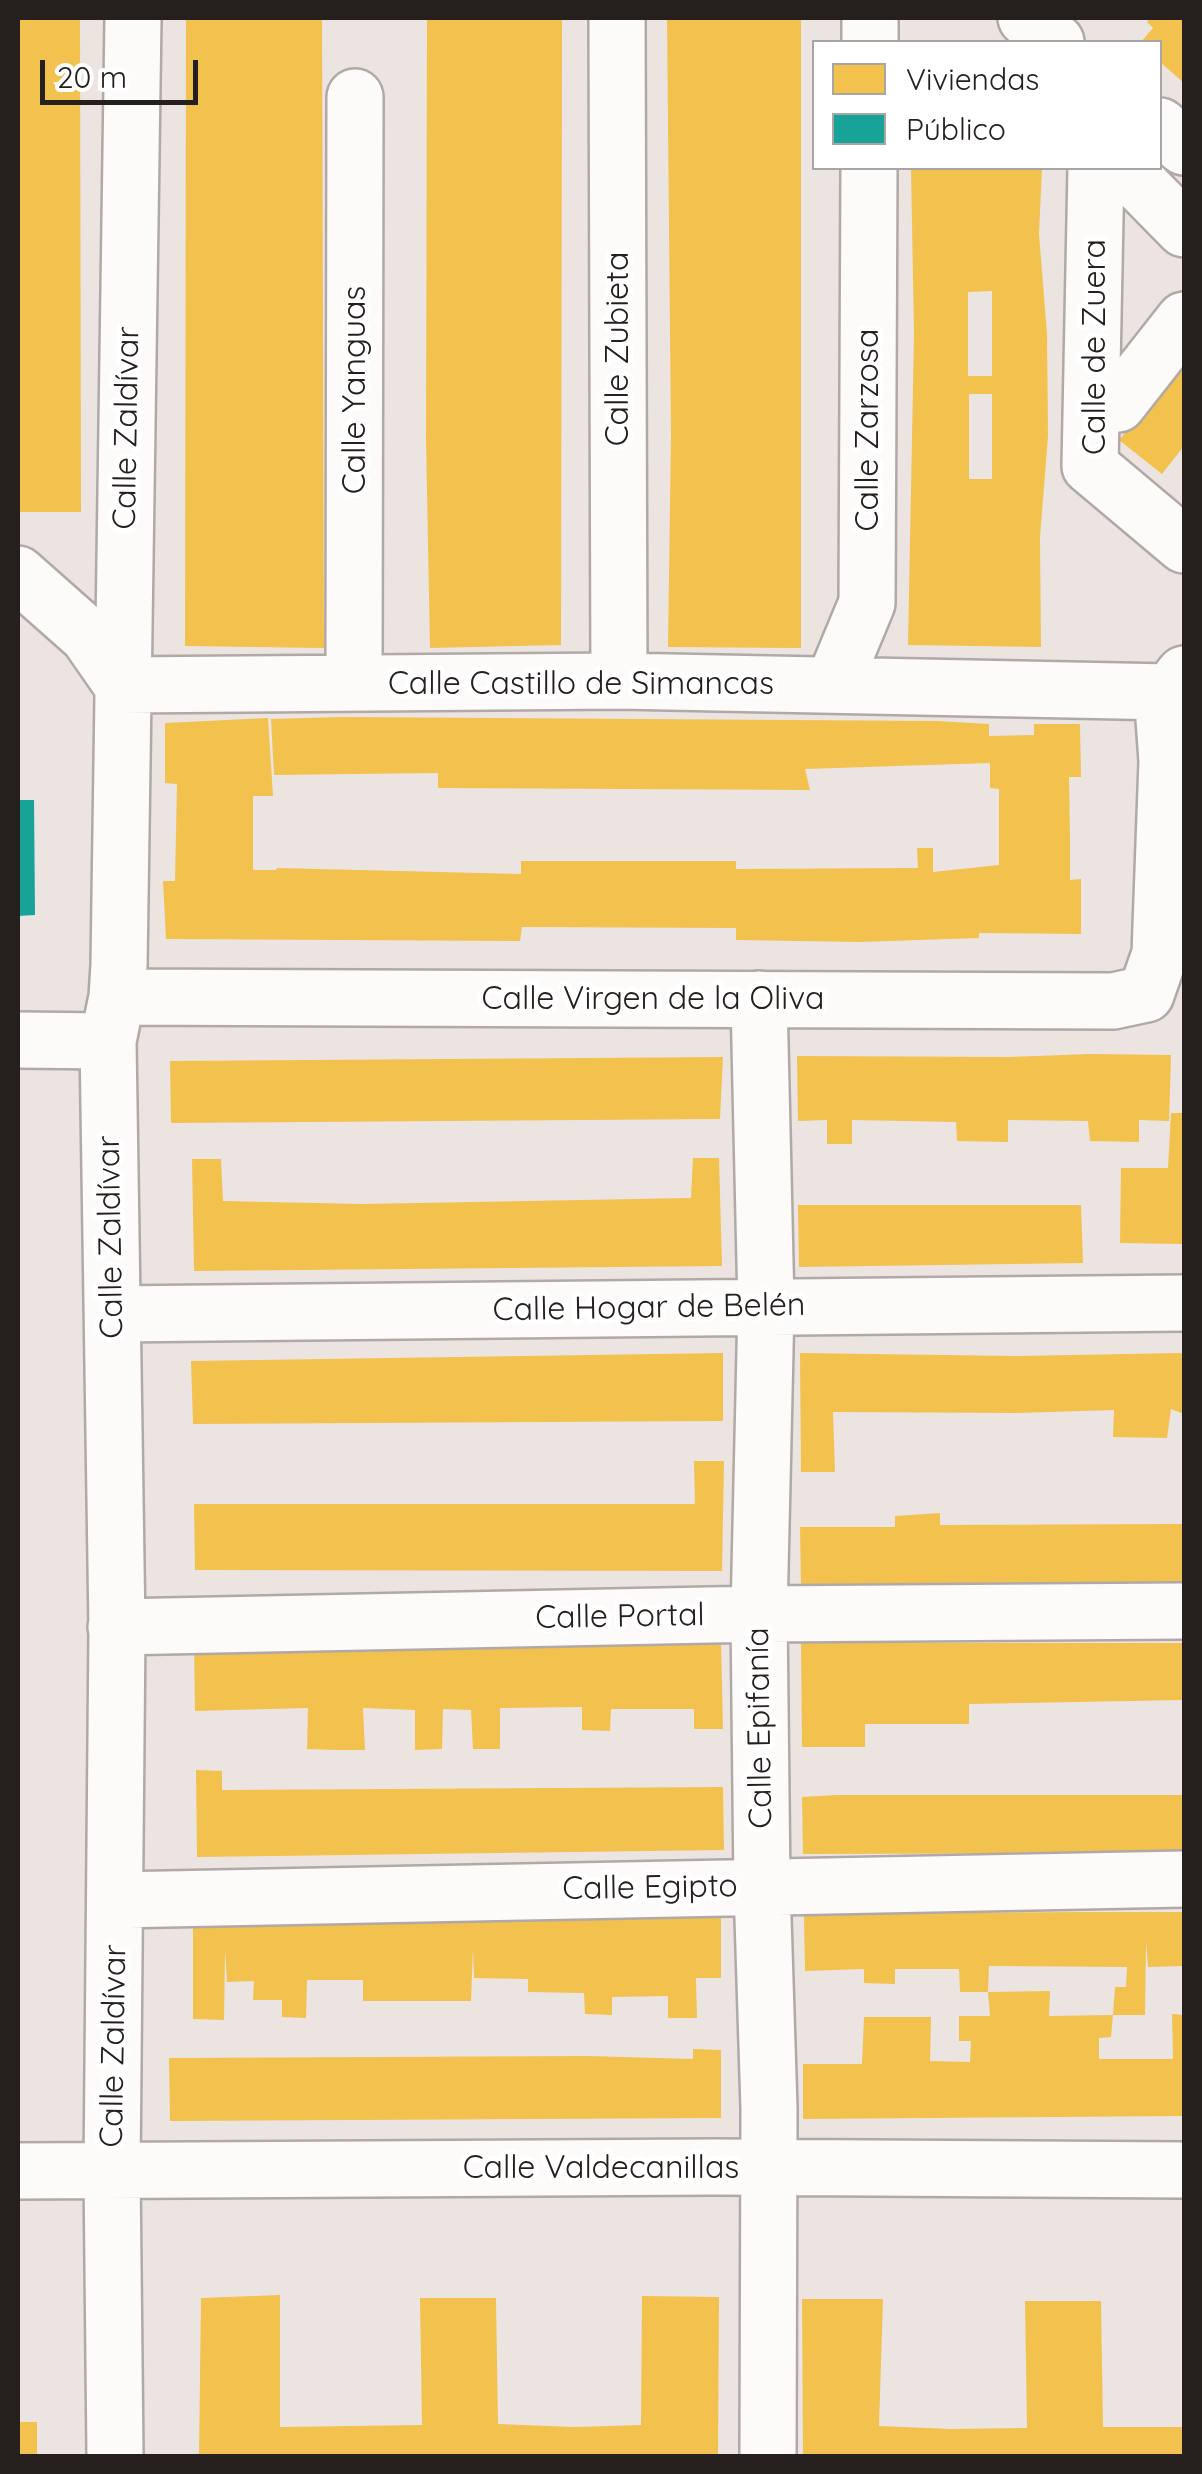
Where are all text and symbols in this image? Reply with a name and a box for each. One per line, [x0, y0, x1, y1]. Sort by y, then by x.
scale bar [45, 40, 202, 102]
legend [812, 40, 1162, 170]
text: 20 m [57, 58, 127, 96]
text: Viviendas [906, 60, 1039, 98]
text: Público [906, 110, 1006, 148]
street label: Calle de Zuera [1076, 239, 1114, 455]
street label: Calle Zubieta [599, 252, 637, 446]
street label: Calle Yanguas [336, 286, 374, 494]
street label: Calle Zaldívar [106, 326, 148, 530]
street label: Calle Zarzosa [849, 329, 887, 531]
street label: Calle Castillo de Simancas [388, 665, 774, 703]
street label: Calle Virgen de la Oliva [482, 980, 824, 1018]
street label: Calle Zaldívar [90, 1135, 132, 1339]
street label: Calle Hogar de Belén [492, 1286, 806, 1330]
street label: Calle Portal [535, 1596, 705, 1638]
street label: Calle Epifanía [739, 1627, 781, 1829]
street label: Calle Egipto [562, 1867, 738, 1909]
street label: Calle Zaldívar [93, 1944, 135, 2148]
street label: Calle Valdecanillas [463, 2149, 739, 2187]

